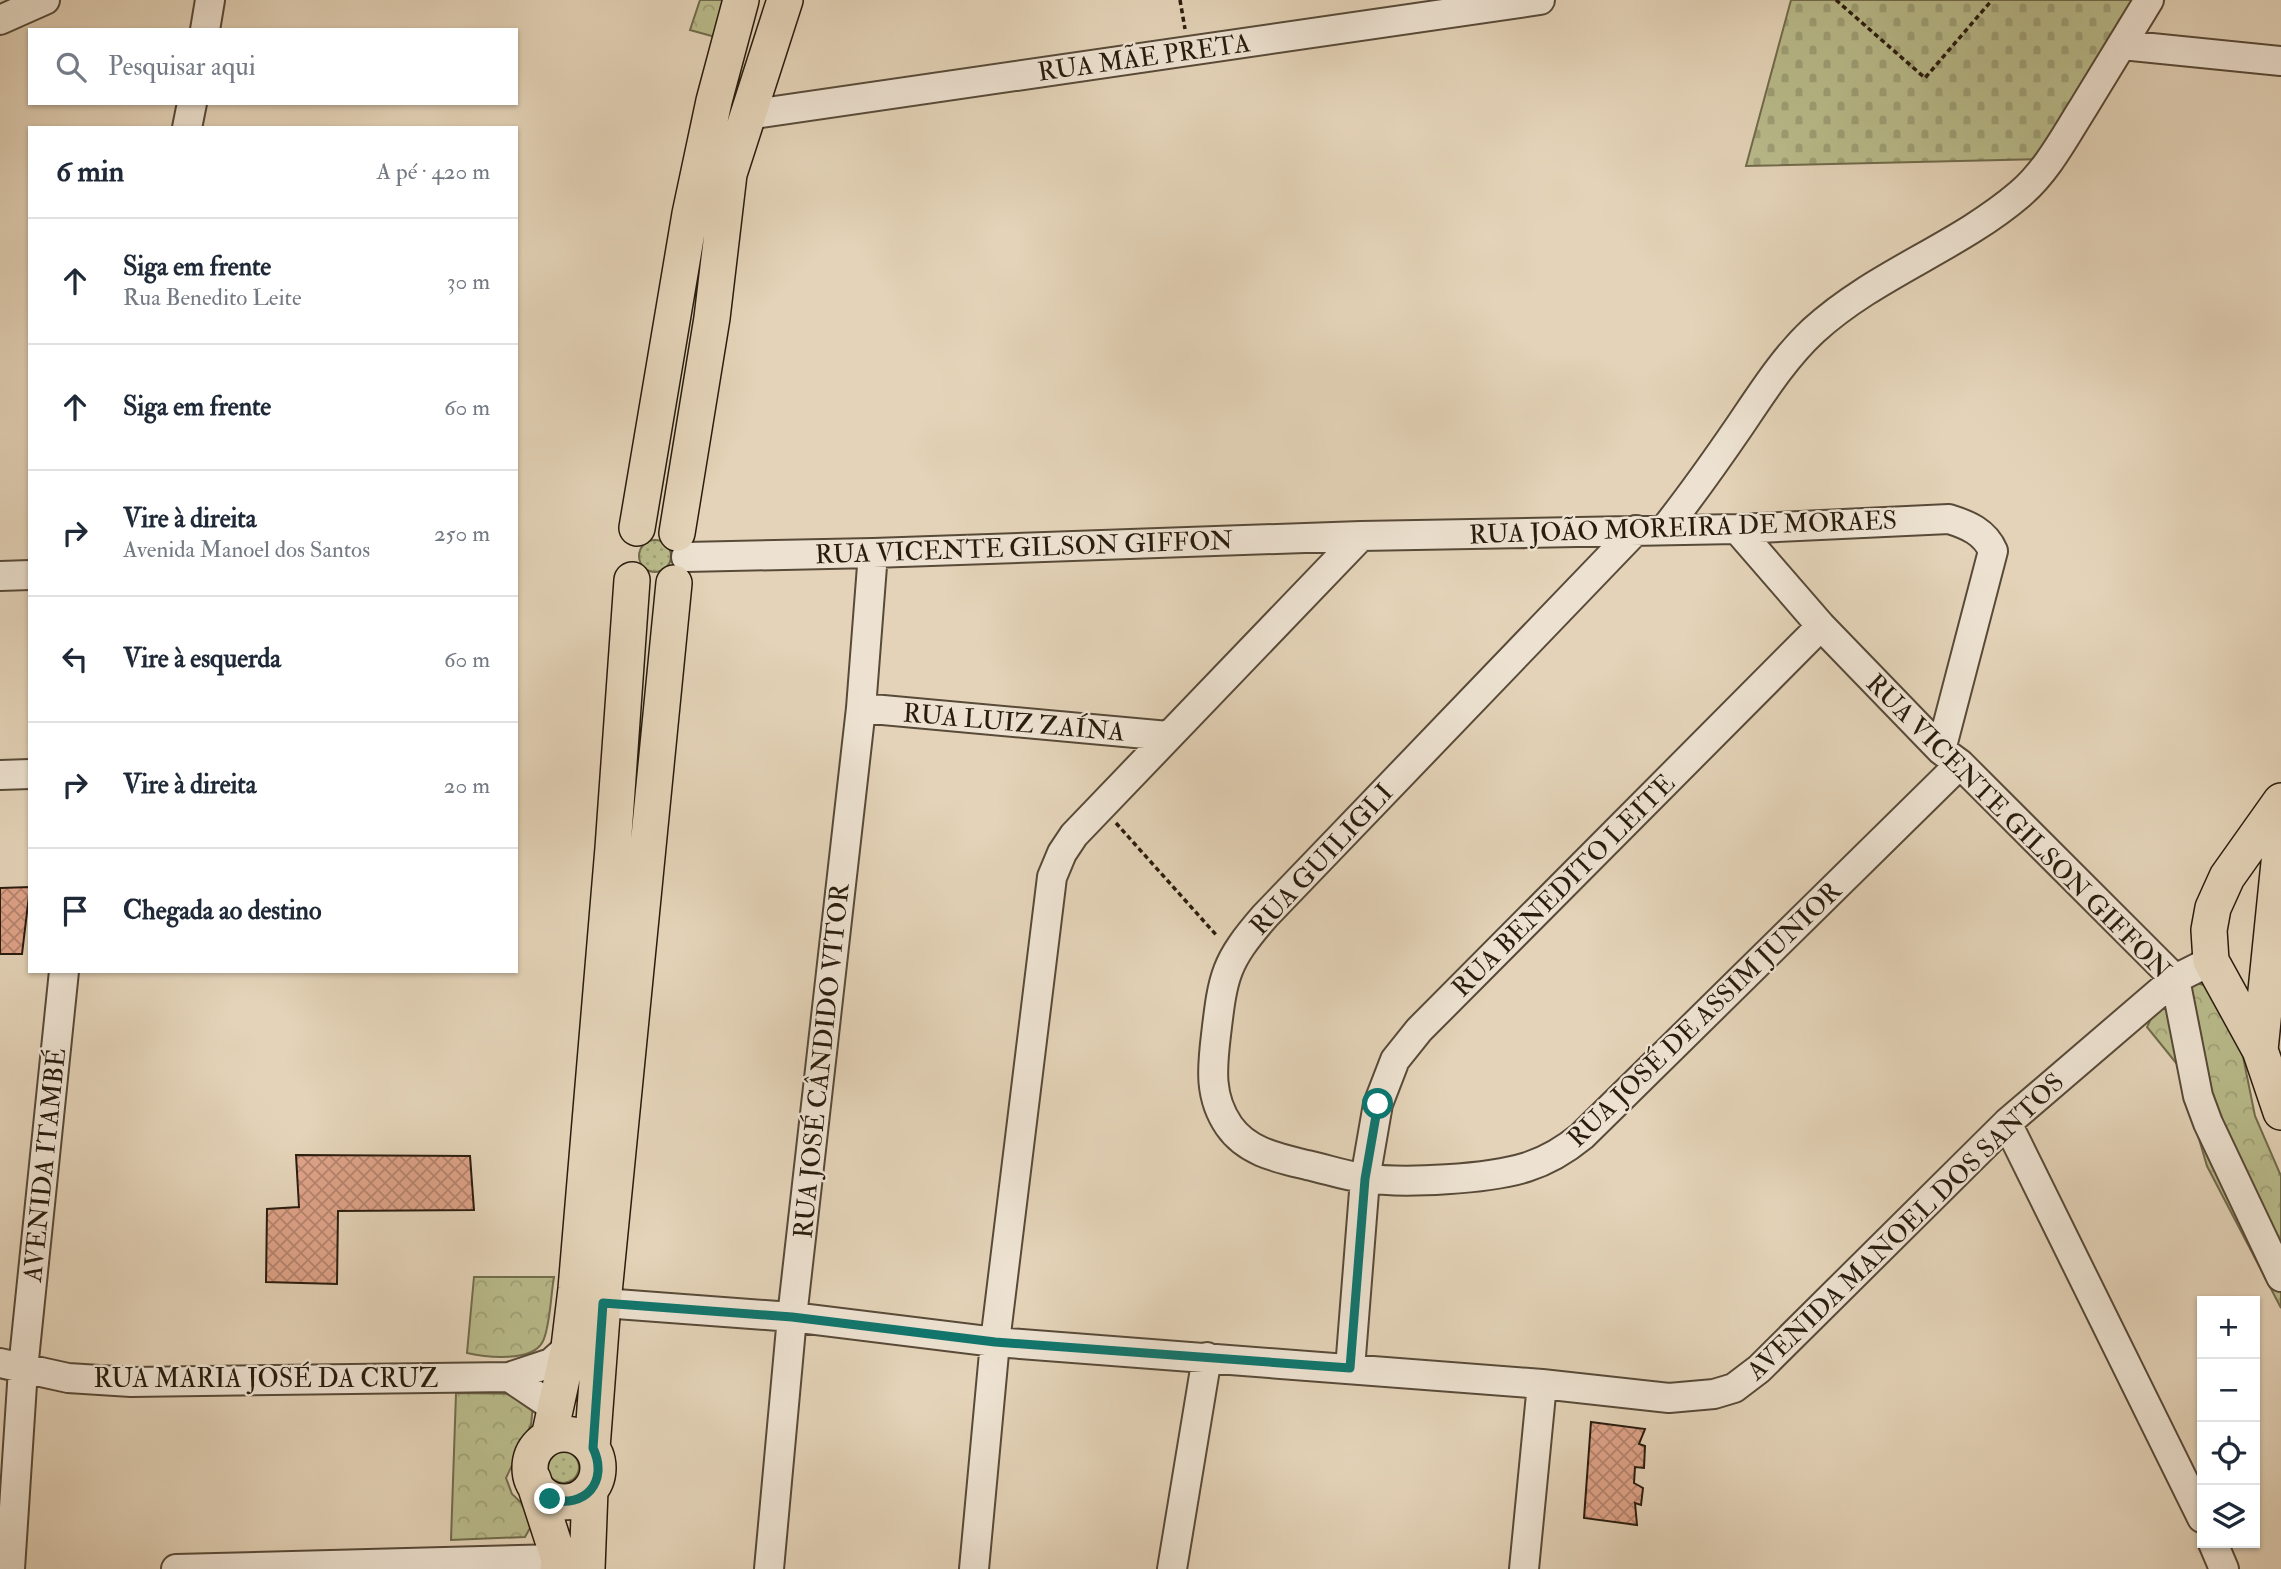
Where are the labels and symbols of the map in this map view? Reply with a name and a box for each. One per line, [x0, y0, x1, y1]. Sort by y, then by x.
street label: RUA MÃE PRETA [1036, 26, 1253, 89]
street label: RUA JOÃO MOREIRA DE MORAES [1468, 504, 1898, 551]
street label: RUA VICENTE GILSON GIFFON [814, 525, 1234, 571]
street label: RUA VICENTE GILSON GIFFON [1859, 667, 2178, 986]
street label: RUA LUIZ ZAÍNA [902, 695, 1127, 749]
street label: RUA BENEDITO LEITE [1446, 768, 1682, 1004]
street label: RUA GUILIGLI [1243, 777, 1400, 942]
street label: RUA JOSÉ DE ASSIM JUNIOR [1560, 873, 1849, 1154]
street label: RUA JOSÉ CÂNDIDO VITOR [785, 880, 857, 1240]
street label: AVENIDA ITAMBÉ [15, 1046, 73, 1285]
street label: AVENIDA MANOEL DOS SANTOS [1740, 1066, 2071, 1388]
route start [1362, 1088, 1393, 1119]
street label: RUA MARIA JOSÉ DA CRUZ [94, 1361, 438, 1395]
route end [534, 1483, 565, 1514]

